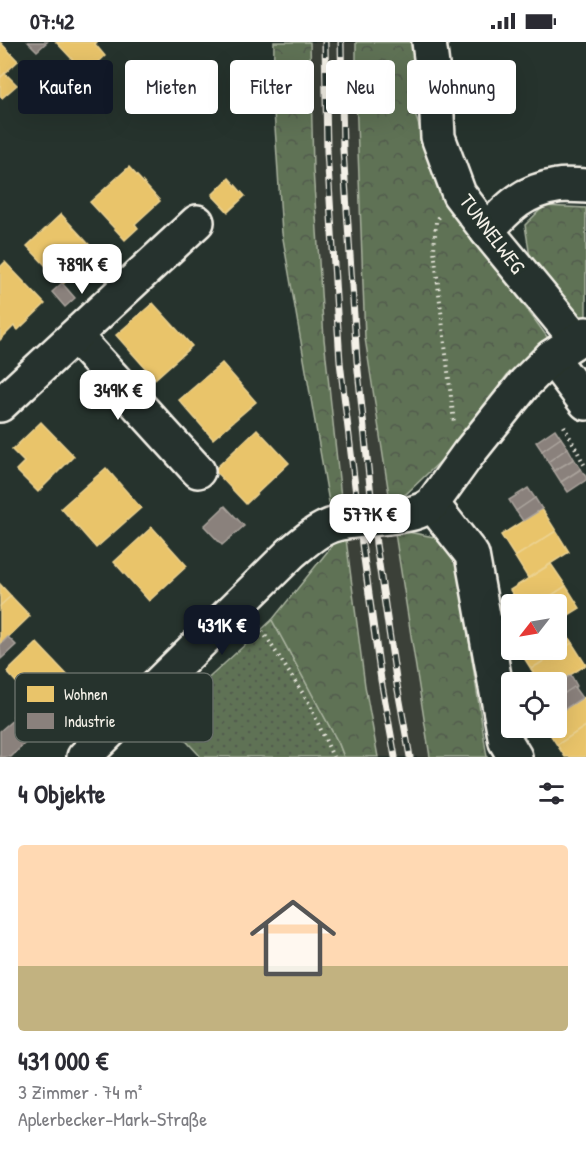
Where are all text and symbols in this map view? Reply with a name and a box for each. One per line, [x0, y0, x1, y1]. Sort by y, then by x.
text: 07:42 [30, 6, 74, 36]
chip: Kaufen [18, 60, 113, 114]
chip: Mieten [125, 60, 218, 114]
chip: Filter [230, 60, 314, 114]
chip: Neu [326, 60, 395, 114]
chip: Wohnung [407, 60, 516, 114]
street label: TUNNELWEG [453, 188, 532, 280]
pin: 789K € [33, 244, 131, 295]
text: 789K € [57, 250, 107, 277]
pin: 349K € [69, 370, 167, 421]
text: 349K € [94, 376, 142, 403]
pin: 577K € [321, 494, 419, 545]
text: 577K € [344, 500, 396, 527]
north arrow [501, 594, 567, 660]
map controls [501, 594, 567, 738]
pin: 431K € [173, 605, 271, 656]
text: 431K € [198, 611, 246, 638]
button: locate [501, 672, 567, 738]
legend [15, 673, 213, 742]
text: Wohnen [64, 683, 108, 705]
text: Industrie [64, 710, 116, 732]
text: 4 Objekte [18, 776, 105, 811]
icon: filters [535, 777, 568, 810]
icon: home [239, 884, 347, 992]
text: 431 000 € [18, 1043, 108, 1078]
text: 3 Zimmer · 74 m² [18, 1078, 142, 1105]
text: Aplerbecker-Mark-Straße [18, 1105, 207, 1132]

